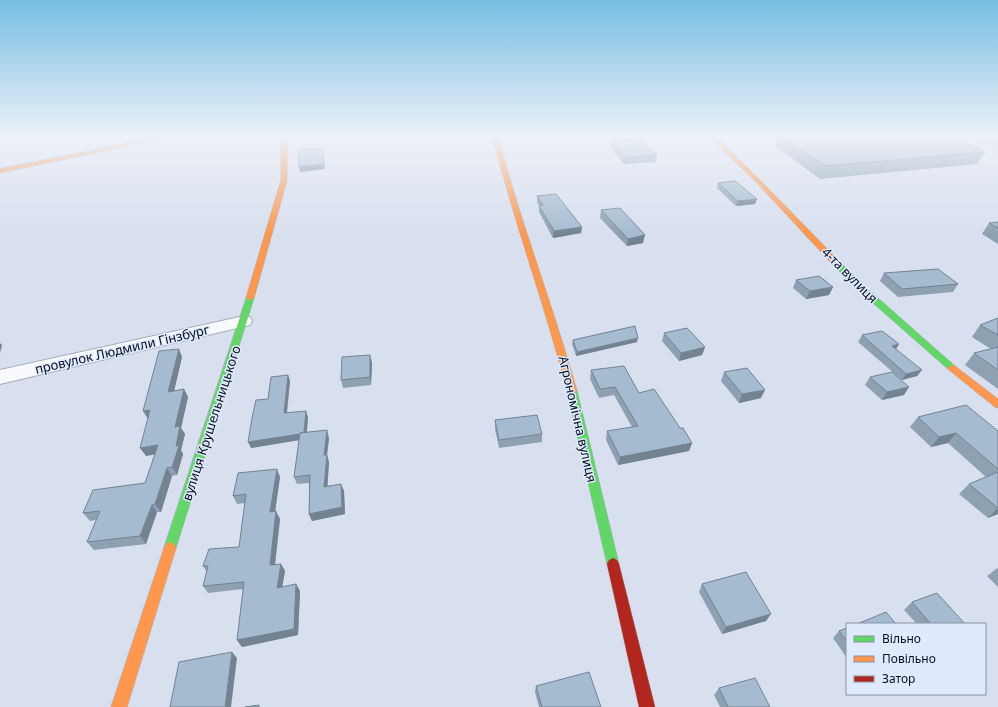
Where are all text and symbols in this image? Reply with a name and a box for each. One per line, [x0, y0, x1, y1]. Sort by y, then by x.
street label: 4-та вулиця [818, 243, 882, 307]
street label: провулок Людмили Гінзбург [33, 320, 211, 378]
street label: вулиця Крушельницького [177, 343, 245, 503]
street label: Агрономічна вулиця [555, 354, 601, 484]
legend [846, 623, 986, 695]
text: Вільно [882, 630, 921, 647]
text: Повільно [882, 650, 936, 667]
text: Затор [882, 670, 915, 687]

